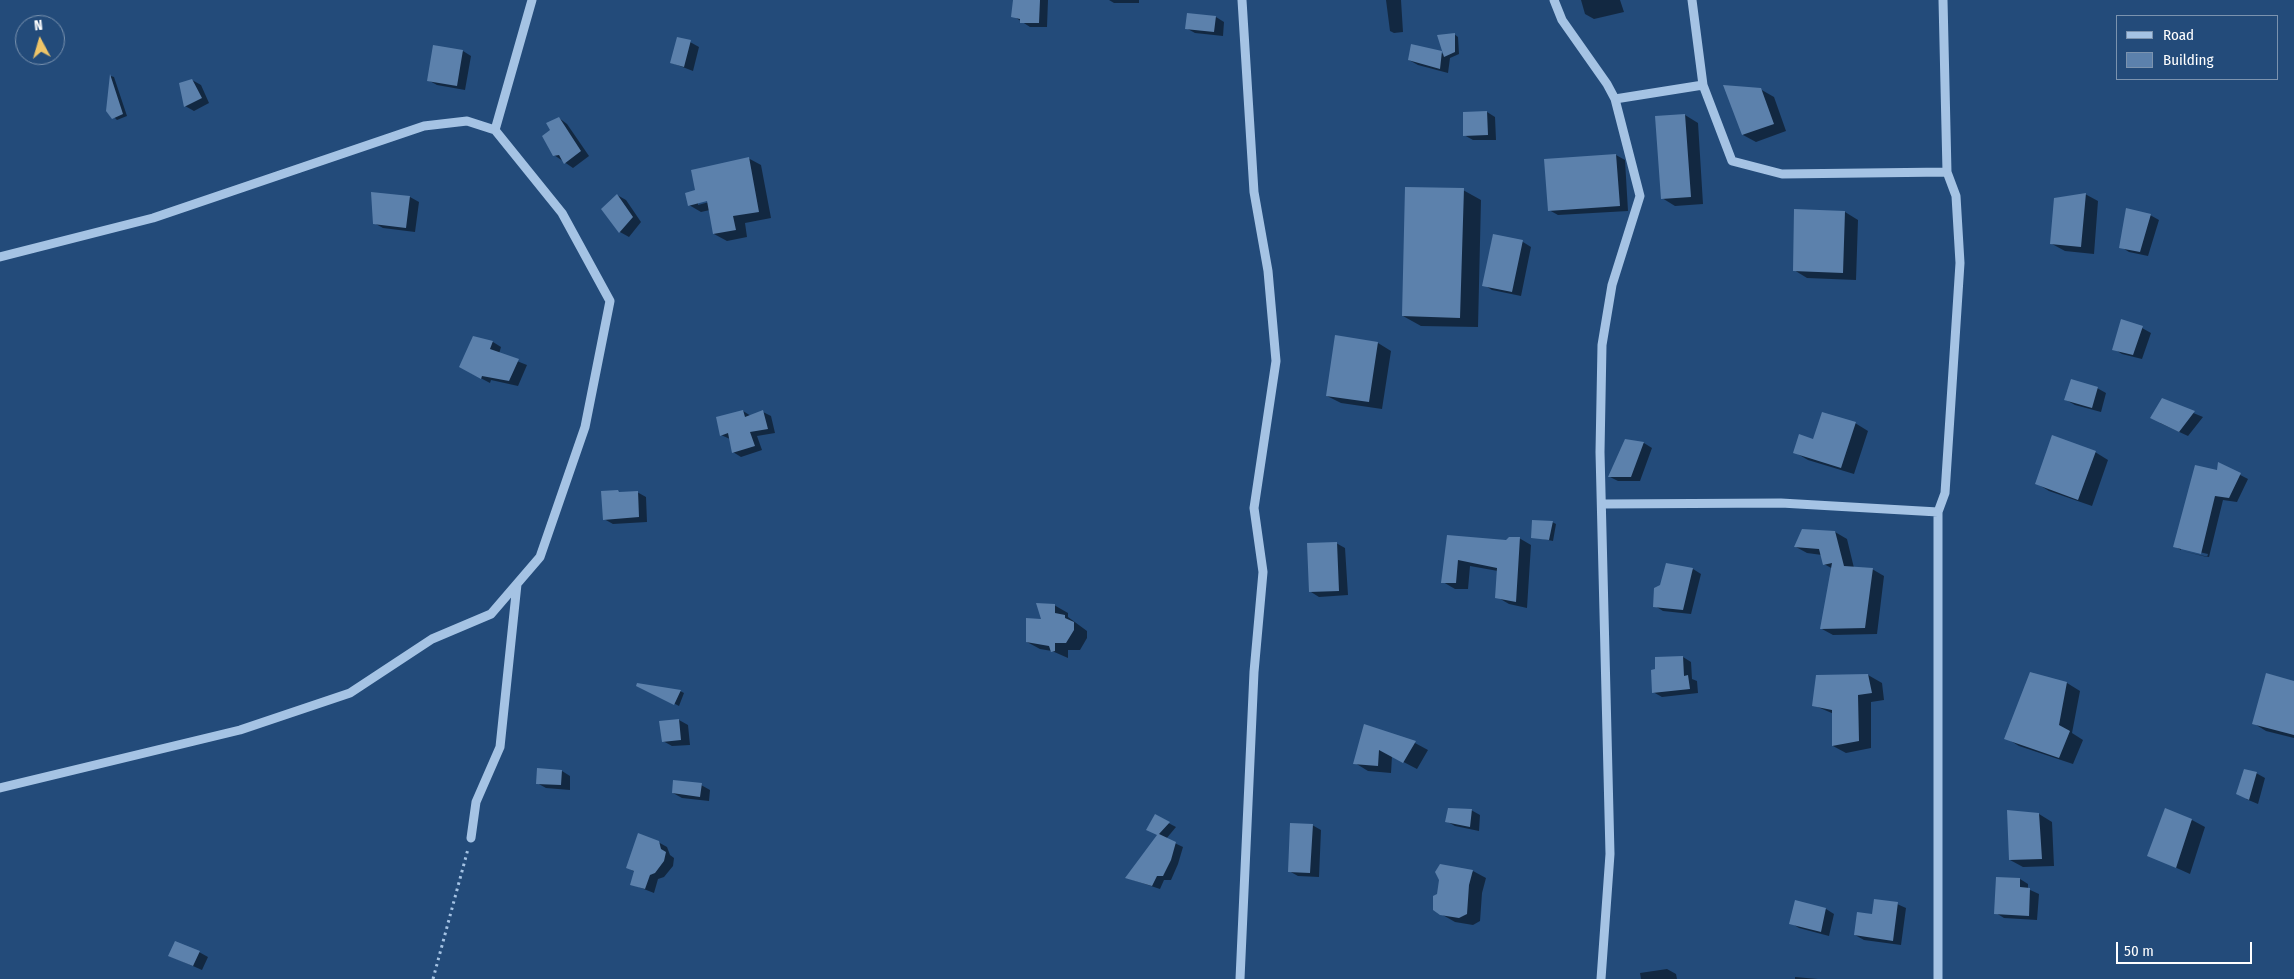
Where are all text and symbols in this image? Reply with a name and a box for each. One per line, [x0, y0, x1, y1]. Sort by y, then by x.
north arrow [15, 15, 65, 65]
legend [2116, 15, 2279, 80]
text: N [33, 17, 44, 34]
text: Road [2163, 26, 2194, 44]
text: Building [2163, 51, 2214, 69]
scale bar [2119, 932, 2255, 964]
text: 50 m [2124, 942, 2154, 960]

